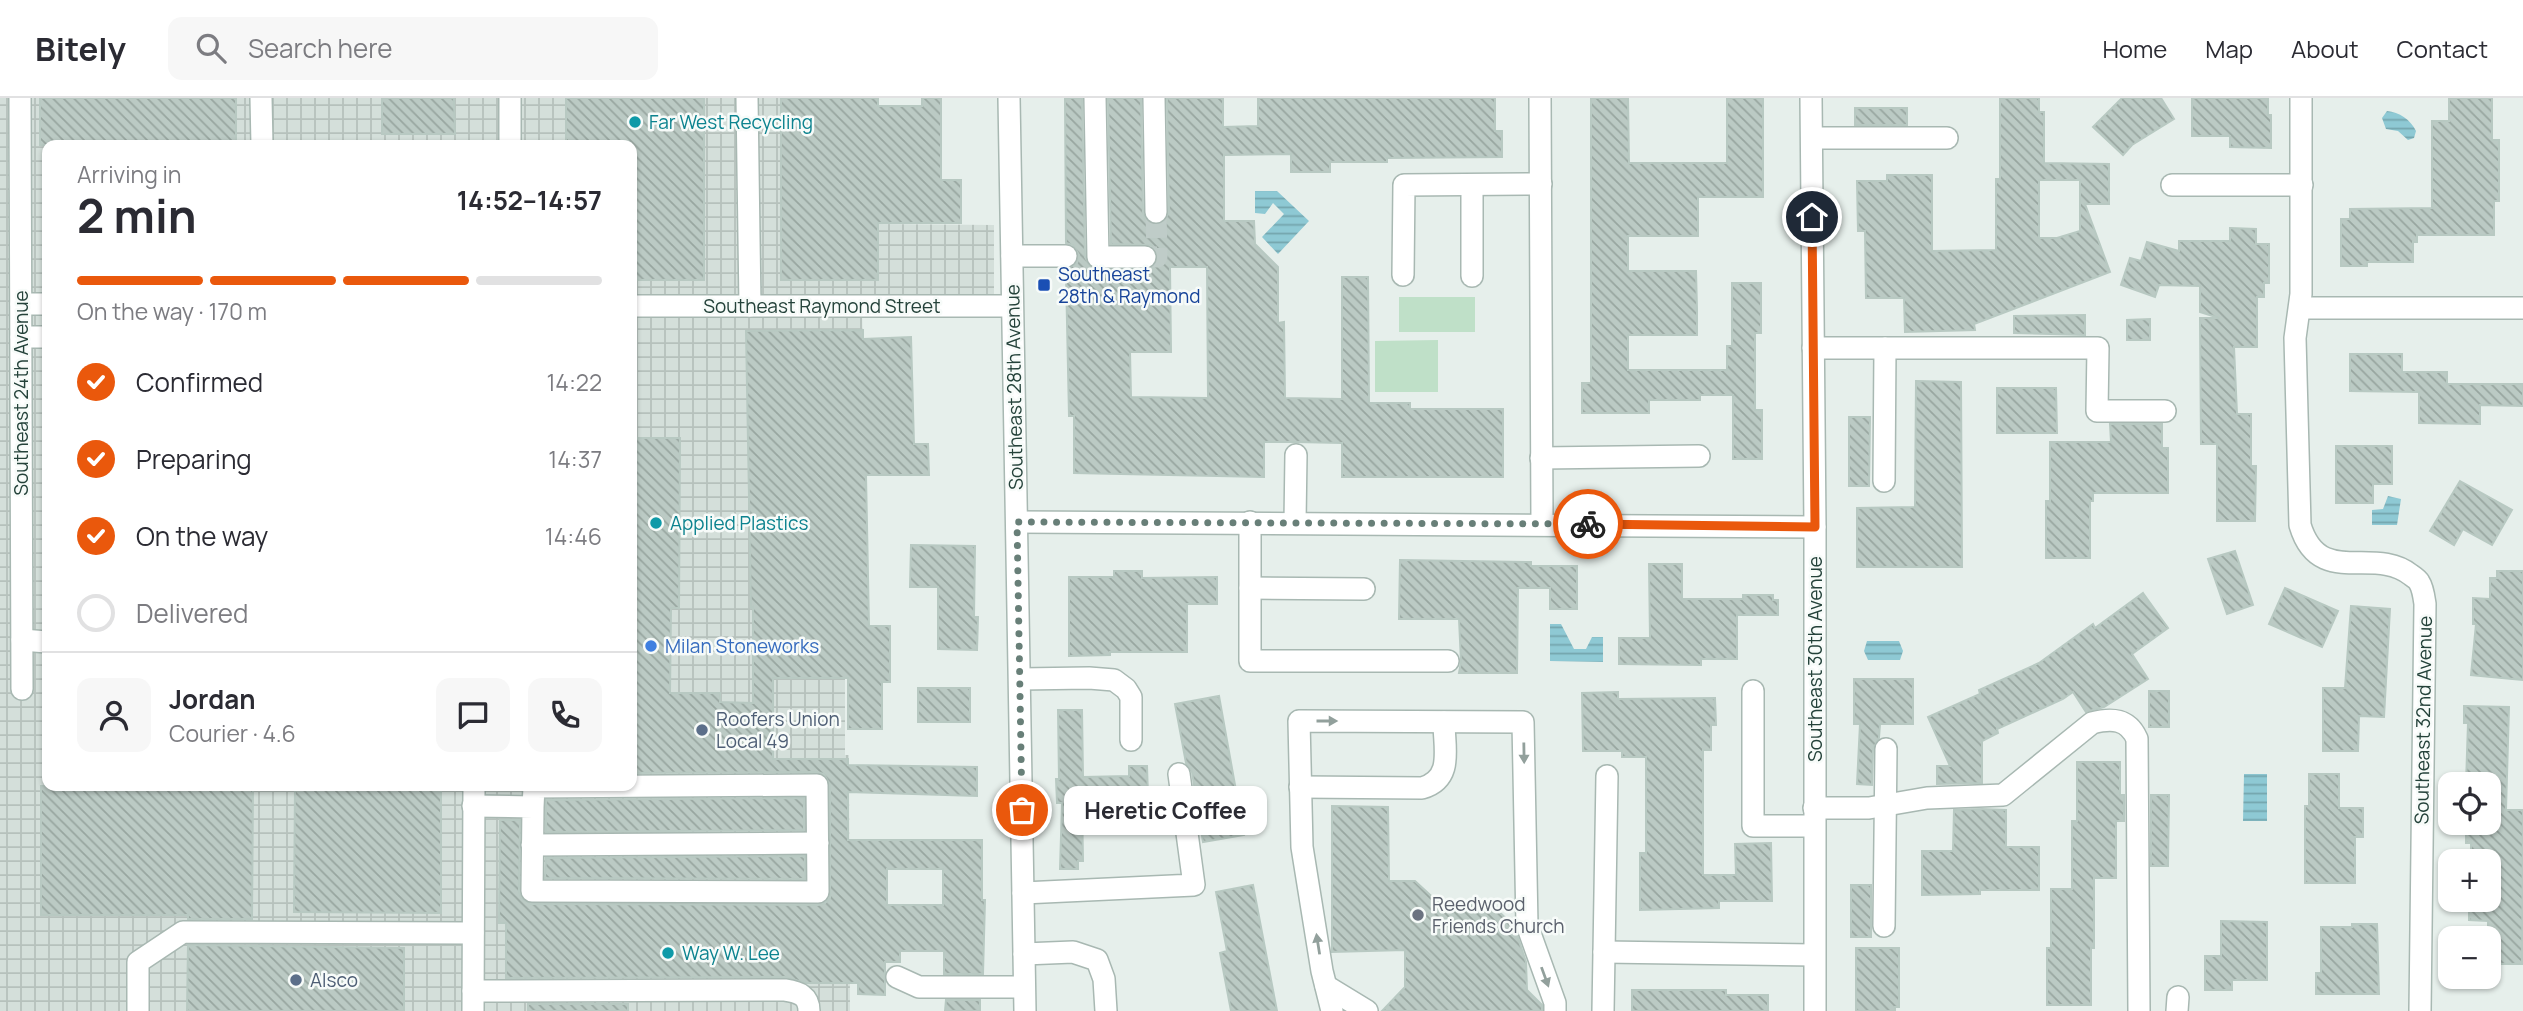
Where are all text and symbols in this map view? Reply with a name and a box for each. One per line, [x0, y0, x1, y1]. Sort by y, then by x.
search box [168, 17, 658, 80]
text: Bitely [35, 26, 126, 71]
icon: search [192, 29, 230, 67]
text: Search here [248, 30, 393, 66]
text: Home [2102, 32, 2167, 65]
text: Map [2205, 32, 2253, 65]
text: About [2291, 32, 2359, 65]
text: Contact [2397, 32, 2488, 65]
place label: Far West Recycling [649, 109, 813, 135]
marker: Far West Recycling [627, 114, 643, 130]
text: Arriving in [77, 158, 182, 190]
text: 14:52–14:57 [457, 182, 602, 218]
text: 2 min [77, 184, 197, 247]
pin [1782, 187, 1842, 247]
icon: home [1793, 198, 1831, 236]
place label: Southeast 28th & Raymond [1058, 261, 1201, 309]
marker: Southeast 28th & Raymond [1036, 277, 1052, 293]
street label: Southeast 28th Avenue [999, 284, 1029, 490]
street label: Southeast 24th Avenue [8, 290, 34, 496]
street label: Southeast Raymond Street [703, 293, 941, 319]
text: On the way · 170 m [77, 295, 267, 327]
icon: check [77, 363, 115, 401]
text: Confirmed [136, 364, 263, 400]
text: 14:22 [546, 366, 602, 398]
icon: check [77, 440, 115, 478]
text: Preparing [136, 441, 252, 477]
text: 14:37 [548, 443, 602, 475]
courier [1553, 489, 1623, 559]
icon: bike [1569, 505, 1607, 543]
place label: Applied Plastics [670, 510, 809, 536]
marker: Applied Plastics [648, 515, 664, 531]
icon: check [77, 517, 115, 555]
text: On the way [136, 518, 268, 554]
text: 14:46 [545, 520, 602, 552]
street label: Southeast 30th Avenue [1802, 556, 1828, 762]
text: Delivered [136, 595, 248, 631]
street label: Southeast 32nd Avenue [2408, 615, 2438, 825]
place label: Milan Stoneworks [665, 633, 819, 659]
marker: Milan Stoneworks [643, 638, 659, 654]
button: person [77, 678, 151, 752]
button: chat [436, 678, 510, 752]
button: phone [528, 678, 602, 752]
text: Jordan [169, 681, 255, 717]
place label: Roofers Union Local 49 [716, 706, 840, 754]
one-way arrow [1316, 715, 1338, 727]
text: Courier · 4.6 [169, 717, 296, 749]
marker: Roofers Union Local 49 [694, 722, 710, 738]
one-way arrow [1518, 742, 1530, 764]
map controls [2438, 772, 2501, 989]
button: locate [2438, 772, 2501, 835]
pin [992, 780, 1052, 840]
callout: Heretic Coffee [1064, 786, 1267, 834]
icon: bag [1003, 791, 1041, 829]
text: Heretic Coffee [1084, 794, 1247, 826]
button: + [2438, 849, 2501, 912]
place label: Reedwood Friends Church [1432, 891, 1565, 939]
marker: Reedwood Friends Church [1410, 907, 1426, 923]
button: − [2438, 926, 2501, 989]
one-way arrow [1312, 933, 1323, 955]
place label: Way W. Lee [682, 940, 780, 966]
marker: Way W. Lee [660, 945, 676, 961]
place label: Alsco [310, 967, 358, 993]
one-way arrow [1540, 967, 1551, 988]
marker: Alsco [288, 972, 304, 988]

